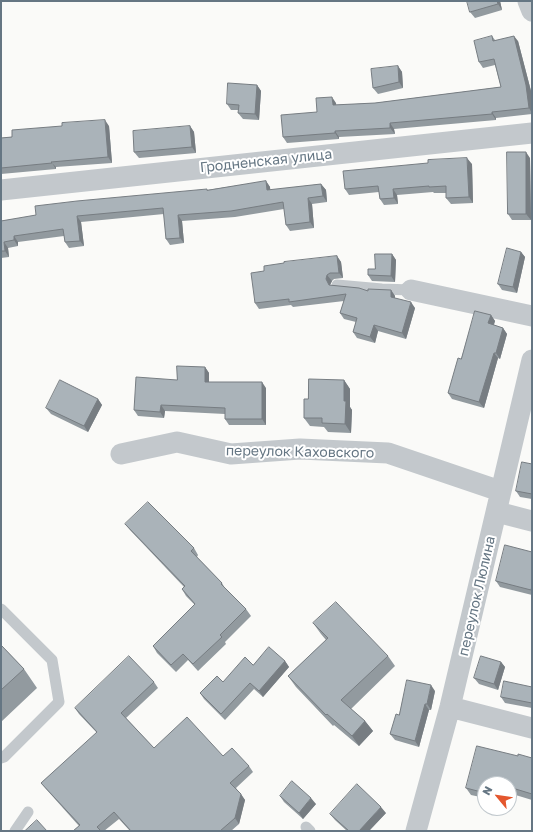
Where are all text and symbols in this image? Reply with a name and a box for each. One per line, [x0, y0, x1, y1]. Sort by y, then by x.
street label: Гродненская улица [199, 146, 333, 176]
street label: переулок Каховского [226, 442, 374, 462]
street label: переулок Люлина [455, 534, 499, 658]
north arrow [477, 776, 517, 816]
text: N [479, 784, 495, 797]

